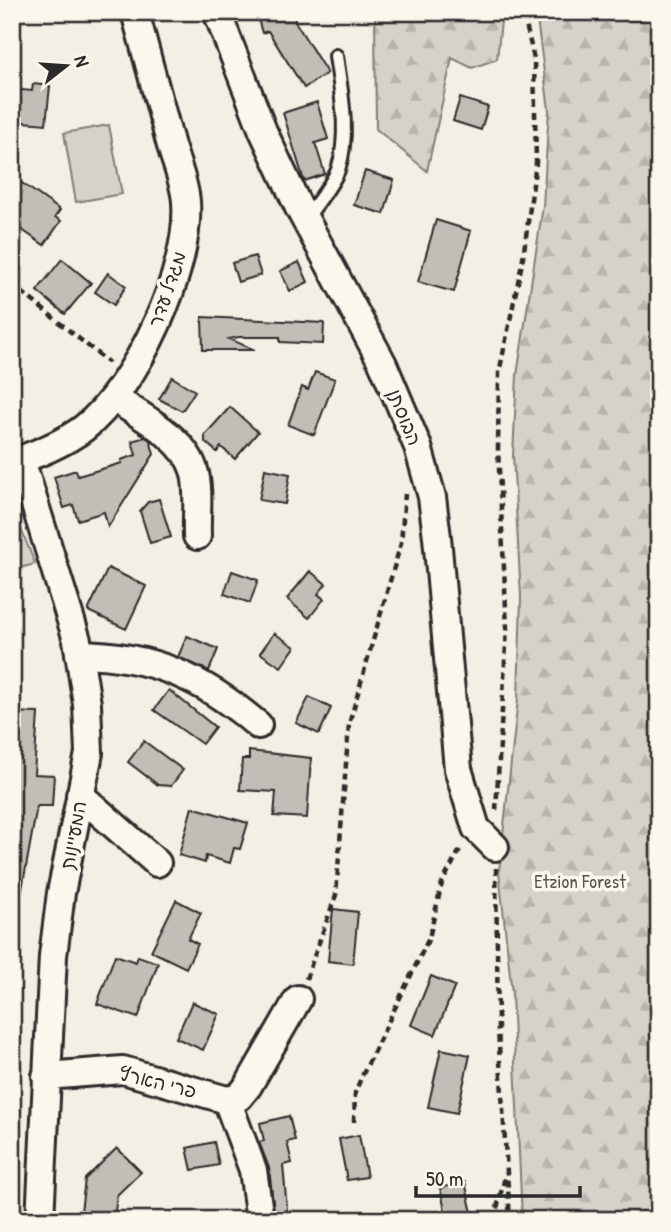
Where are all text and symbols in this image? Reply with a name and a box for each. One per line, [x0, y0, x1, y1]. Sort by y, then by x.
north arrow [32, 32, 102, 102]
text: N [68, 52, 96, 70]
street label: מגדל עדר [142, 247, 192, 331]
street label: הבוסתן [382, 385, 428, 449]
street label: המעיינות [54, 798, 92, 872]
park label: Etzion Forest [534, 868, 626, 894]
street label: פרי הארץ [117, 1060, 199, 1104]
scale bar [416, 1155, 580, 1199]
text: 50 m [426, 1164, 463, 1193]

